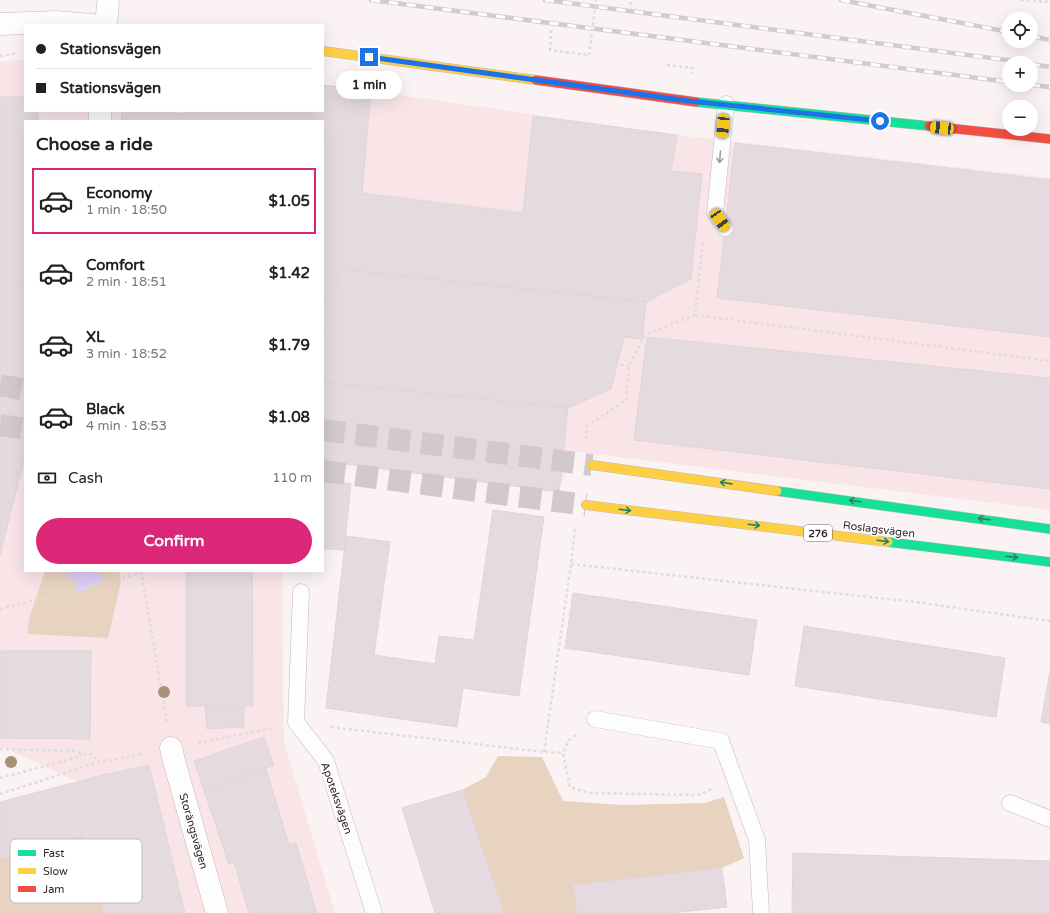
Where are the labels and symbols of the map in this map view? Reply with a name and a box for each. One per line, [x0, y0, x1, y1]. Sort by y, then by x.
route end [360, 48, 378, 66]
callout: 1 min [336, 71, 402, 99]
route start [871, 112, 889, 130]
car [716, 114, 730, 138]
car [929, 121, 955, 135]
one-way arrow [717, 150, 724, 163]
car [708, 207, 732, 233]
one-way arrow [720, 479, 733, 487]
one-way arrow [849, 497, 862, 505]
one-way arrow [618, 506, 631, 513]
one-way arrow [978, 515, 991, 523]
street label: Roslagsvägen [842, 519, 916, 540]
one-way arrow [747, 522, 760, 529]
road number: 276 [804, 525, 832, 541]
one-way arrow [876, 537, 889, 545]
one-way arrow [1005, 553, 1018, 561]
street label: Apoteksvägen [318, 761, 355, 836]
street label: Storängsvägen [176, 792, 211, 871]
legend [10, 839, 142, 903]
text: Fast [43, 847, 64, 860]
text: Slow [43, 865, 68, 878]
text: Jam [43, 883, 64, 896]

